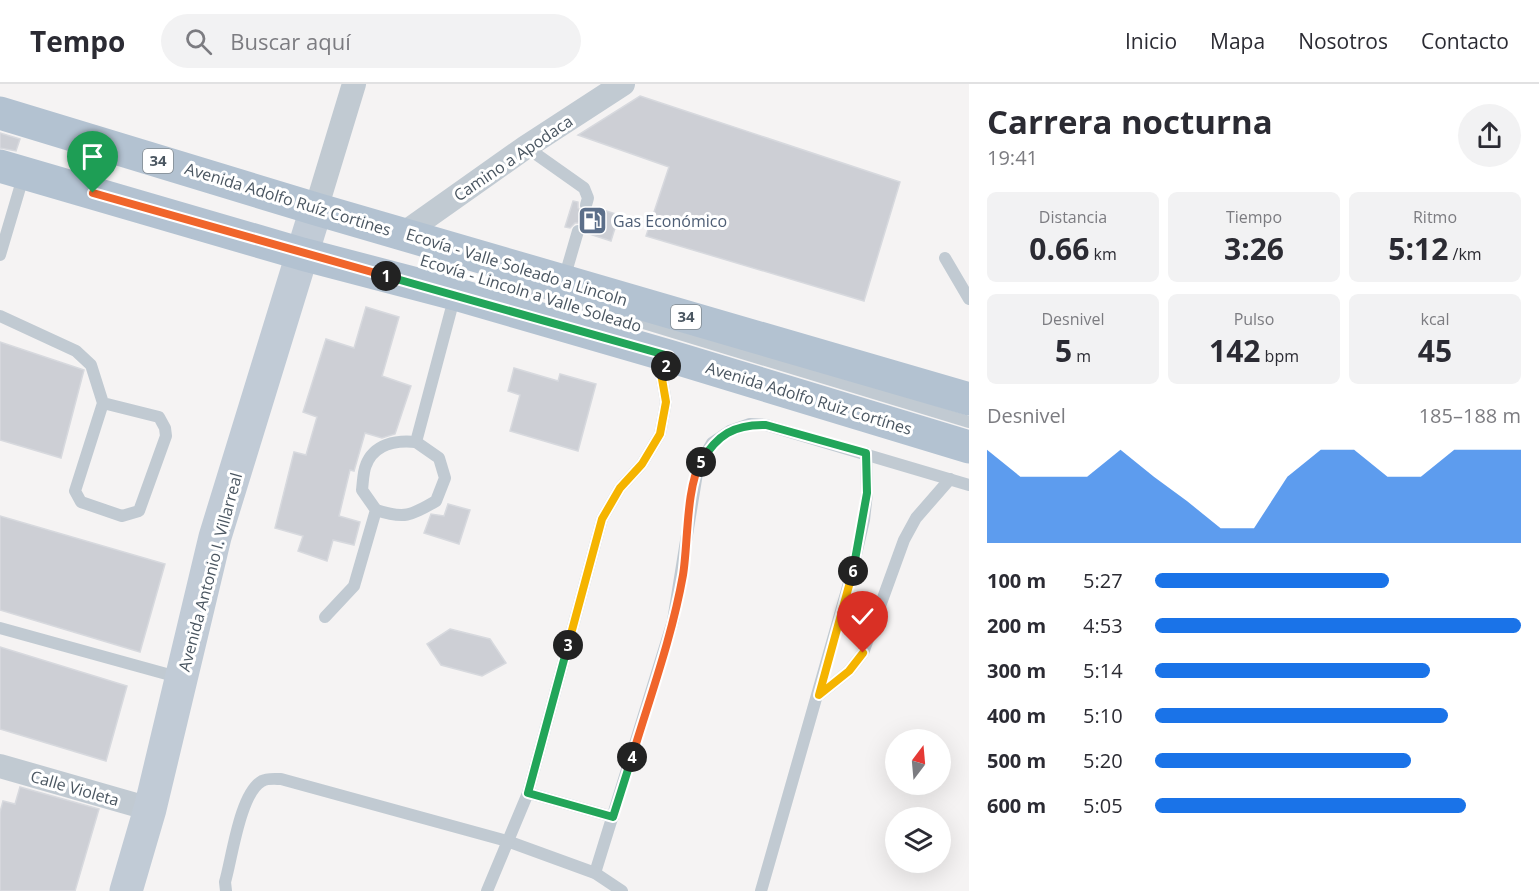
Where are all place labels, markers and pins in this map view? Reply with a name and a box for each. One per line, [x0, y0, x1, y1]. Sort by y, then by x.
pin [67, 131, 118, 193]
fuel station icon: Gas Económico [576, 205, 608, 237]
place label: Gas Económico [613, 210, 727, 232]
pin: 1 [371, 261, 401, 291]
pin: 2 [651, 351, 681, 381]
pin: 5 [686, 447, 716, 477]
pin: 6 [838, 556, 868, 586]
pin [837, 591, 888, 653]
pin: 3 [553, 630, 583, 660]
pin: 4 [617, 742, 647, 772]

